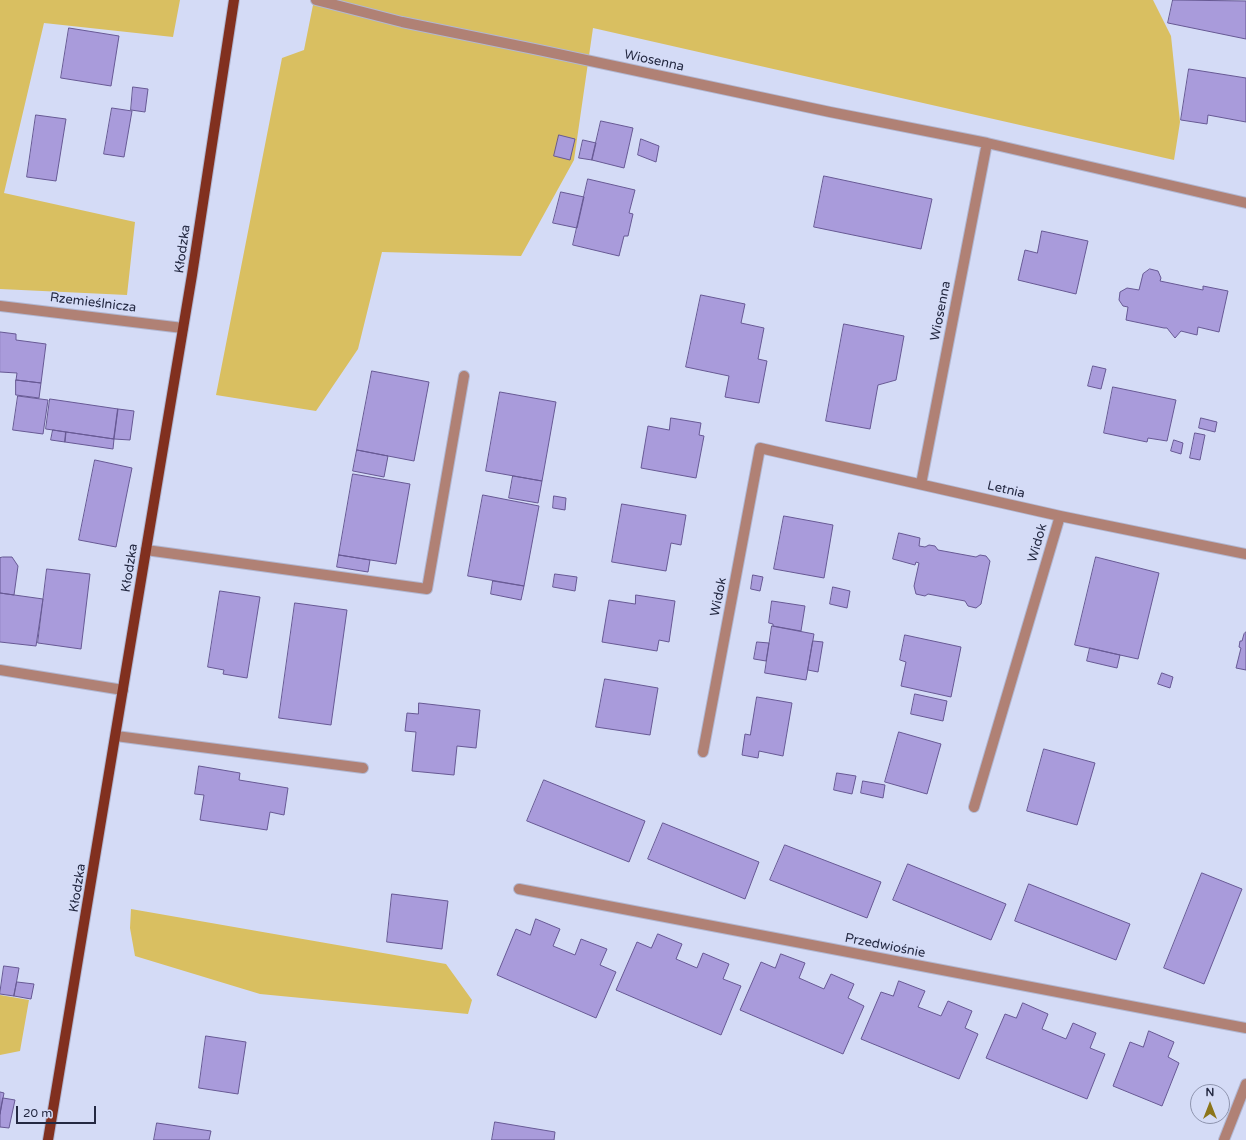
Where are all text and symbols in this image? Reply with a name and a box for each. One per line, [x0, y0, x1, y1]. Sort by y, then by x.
street label: Wiosenna [623, 47, 685, 75]
street label: Kłodzka [172, 224, 194, 274]
street label: Wiosenna [928, 280, 954, 342]
street label: Rzemieślnicza [49, 290, 137, 316]
street label: Letnia [986, 478, 1026, 502]
street label: Widok [1025, 522, 1051, 564]
street label: Kłodzka [118, 543, 142, 593]
street label: Widok [708, 576, 730, 618]
street label: Kłodzka [66, 863, 90, 913]
street label: Przedwiośnie [843, 931, 927, 961]
north arrow [1190, 1084, 1230, 1124]
text: N [1206, 1086, 1214, 1099]
scale bar [18, 1098, 98, 1124]
text: 20 m [23, 1106, 52, 1120]

